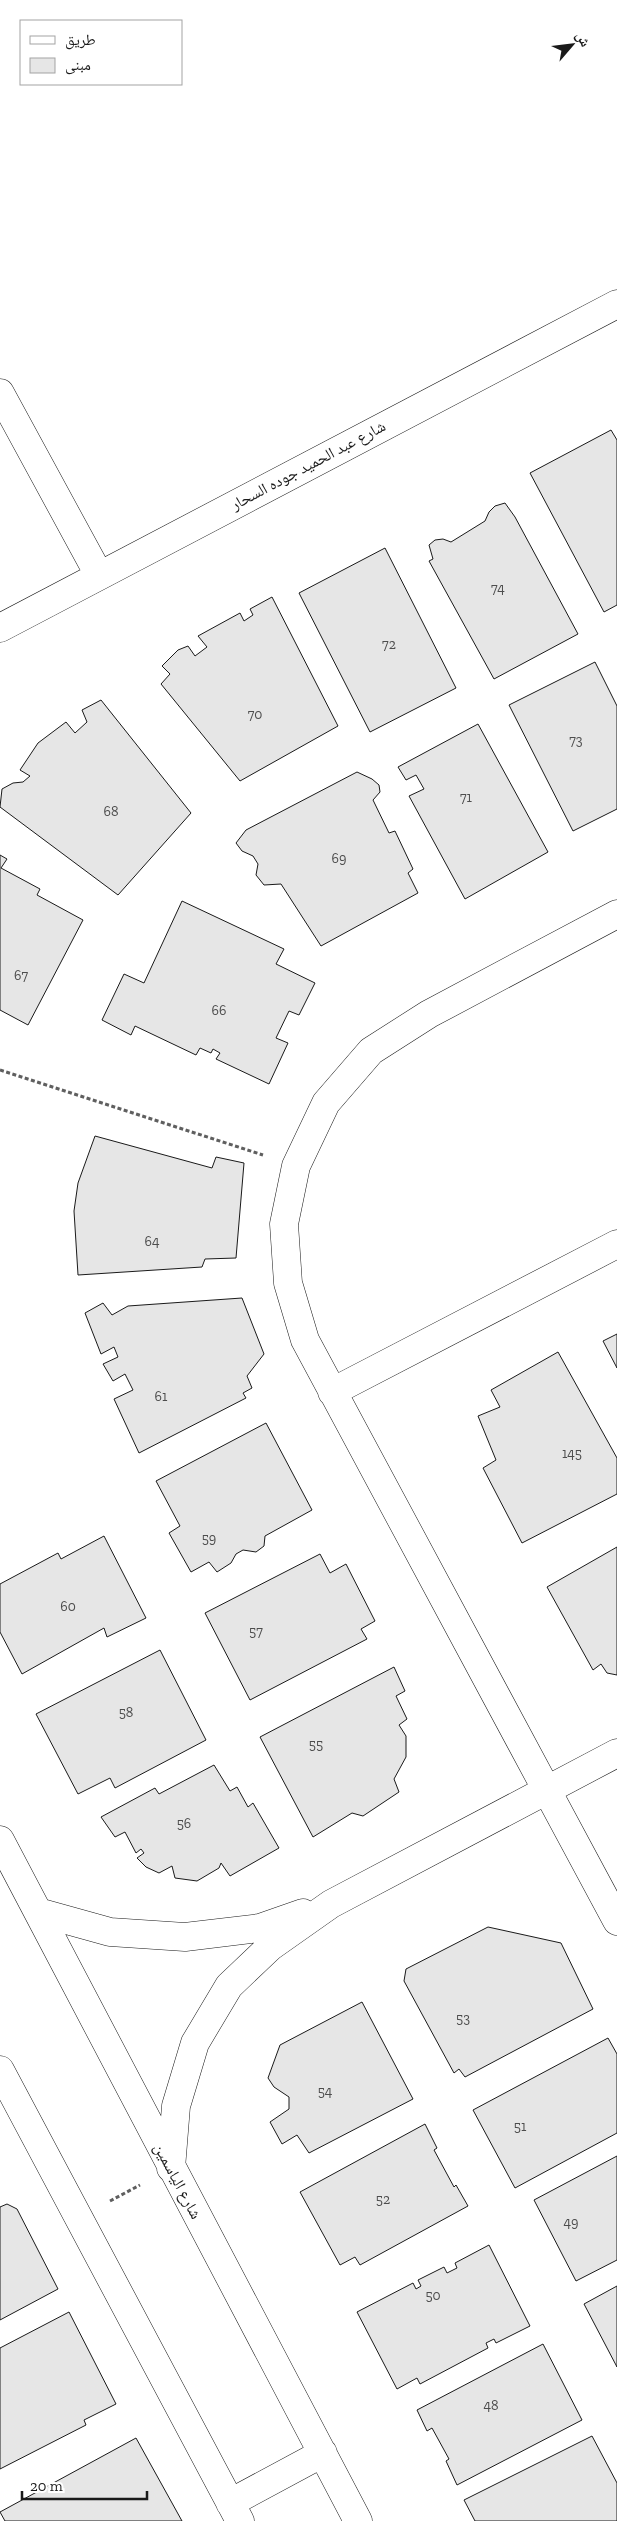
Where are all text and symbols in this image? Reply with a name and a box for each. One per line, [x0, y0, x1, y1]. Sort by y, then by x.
legend [20, 20, 182, 85]
north arrow [547, 20, 597, 70]
text: ش [572, 29, 594, 50]
text: طريق [65, 31, 96, 50]
text: مبنى [65, 56, 91, 75]
street label: شارع عبد الحميد جوده السحار [226, 416, 389, 515]
house number: 74 [491, 580, 505, 597]
house number: 72 [382, 636, 396, 653]
house number: 70 [248, 706, 262, 723]
house number: 73 [569, 732, 583, 749]
house number: 71 [460, 789, 473, 806]
house number: 68 [104, 803, 118, 820]
house number: 69 [332, 850, 346, 867]
house number: 67 [14, 967, 28, 984]
house number: 66 [212, 1002, 226, 1019]
house number: 64 [145, 1233, 160, 1250]
house number: 61 [155, 1388, 168, 1405]
house number: 145 [562, 1445, 582, 1462]
house number: 59 [202, 1530, 216, 1547]
house number: 60 [60, 1598, 76, 1615]
house number: 57 [249, 1623, 263, 1640]
house number: 58 [119, 1704, 133, 1721]
house number: 55 [309, 1736, 323, 1753]
house number: 56 [177, 1815, 191, 1832]
house number: 53 [456, 2010, 470, 2027]
house number: 54 [318, 2083, 333, 2100]
house number: 51 [514, 2118, 527, 2135]
street label: شارع الياسمين [149, 2140, 206, 2223]
house number: 52 [376, 2191, 390, 2208]
house number: 49 [564, 2214, 578, 2231]
house number: 50 [425, 2287, 441, 2304]
house number: 48 [483, 2397, 499, 2414]
scale bar [22, 2468, 148, 2500]
text: 20 m [30, 2477, 63, 2495]

